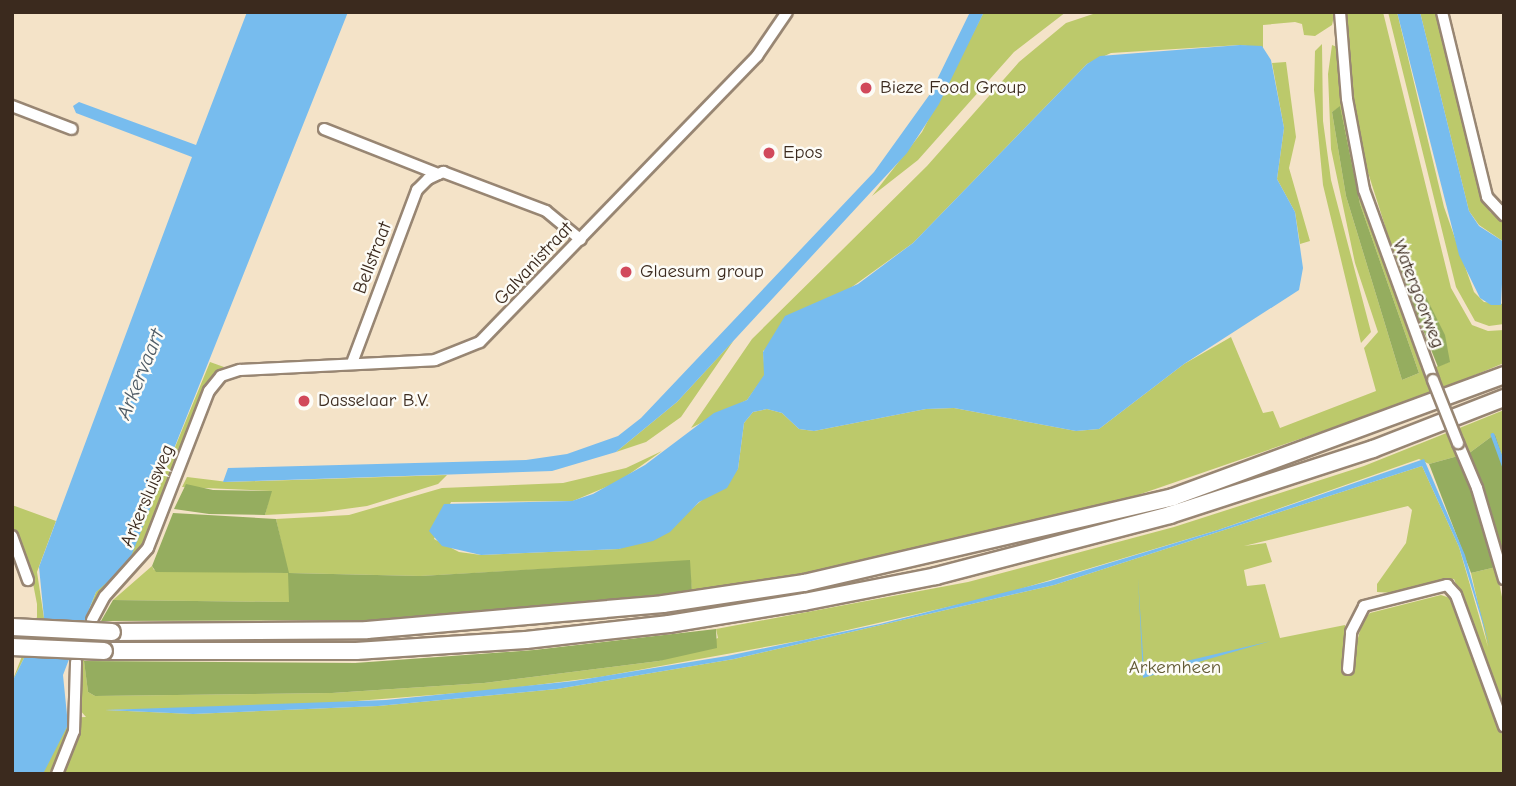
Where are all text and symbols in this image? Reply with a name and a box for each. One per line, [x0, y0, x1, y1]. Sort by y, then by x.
place label: Bieze Food Group [880, 77, 1026, 99]
marker: Bieze Food Group [858, 80, 874, 96]
place label: Epos [783, 142, 822, 164]
marker: Epos [761, 145, 777, 161]
street label: Galvanistraat [490, 218, 578, 310]
street label: Bellstraat [349, 219, 397, 297]
street label: Watergoorweg [1387, 236, 1449, 352]
place label: Glaesum group [640, 261, 764, 283]
marker: Glaesum group [618, 264, 634, 280]
water label: Arkervaart [111, 325, 169, 423]
place label: Dasselaar B.V. [318, 390, 429, 412]
marker: Dasselaar B.V. [296, 393, 312, 409]
street label: Arkersluisweg [116, 441, 180, 551]
park label: Arkemheen [1129, 657, 1221, 679]

